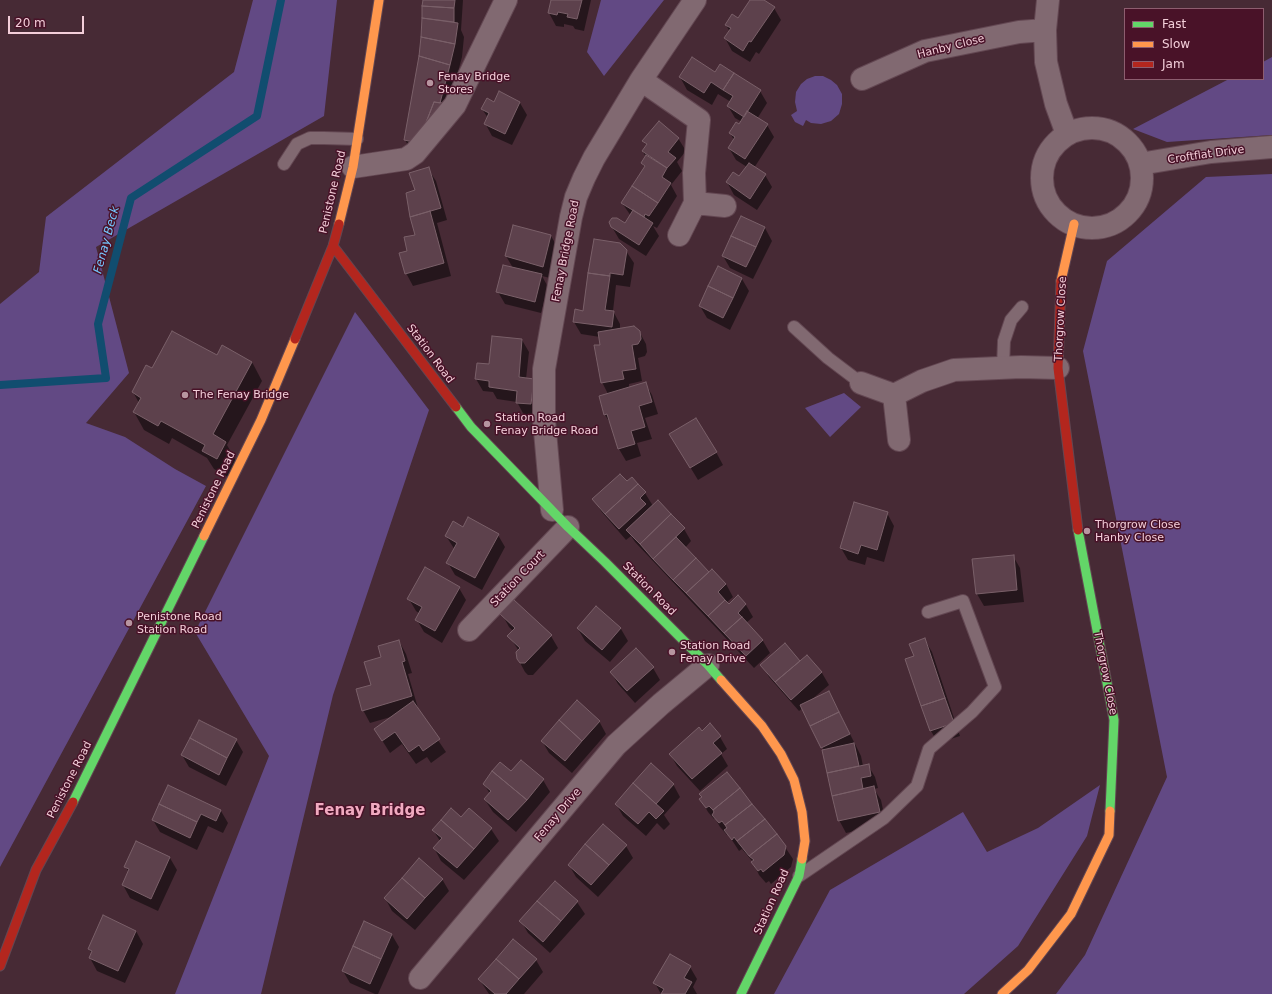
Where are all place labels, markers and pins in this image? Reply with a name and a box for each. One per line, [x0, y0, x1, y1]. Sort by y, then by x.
place label: Fenay Bridge Stores [438, 70, 510, 96]
marker: Fenay Bridge Stores [425, 78, 435, 88]
place label: The Fenay Bridge [193, 388, 289, 402]
marker: The Fenay Bridge [180, 390, 190, 400]
place label: Station Road Fenay Bridge Road [495, 411, 598, 437]
marker: Station Road Fenay Bridge Road [482, 419, 492, 429]
place label: Thorgrow Close Hanby Close [1095, 518, 1180, 544]
marker: Thorgrow Close Hanby Close [1082, 526, 1092, 536]
place label: Penistone Road Station Road [137, 610, 222, 636]
marker: Penistone Road Station Road [124, 618, 134, 628]
place label: Station Road Fenay Drive [680, 639, 750, 665]
marker: Station Road Fenay Drive [667, 647, 677, 657]

